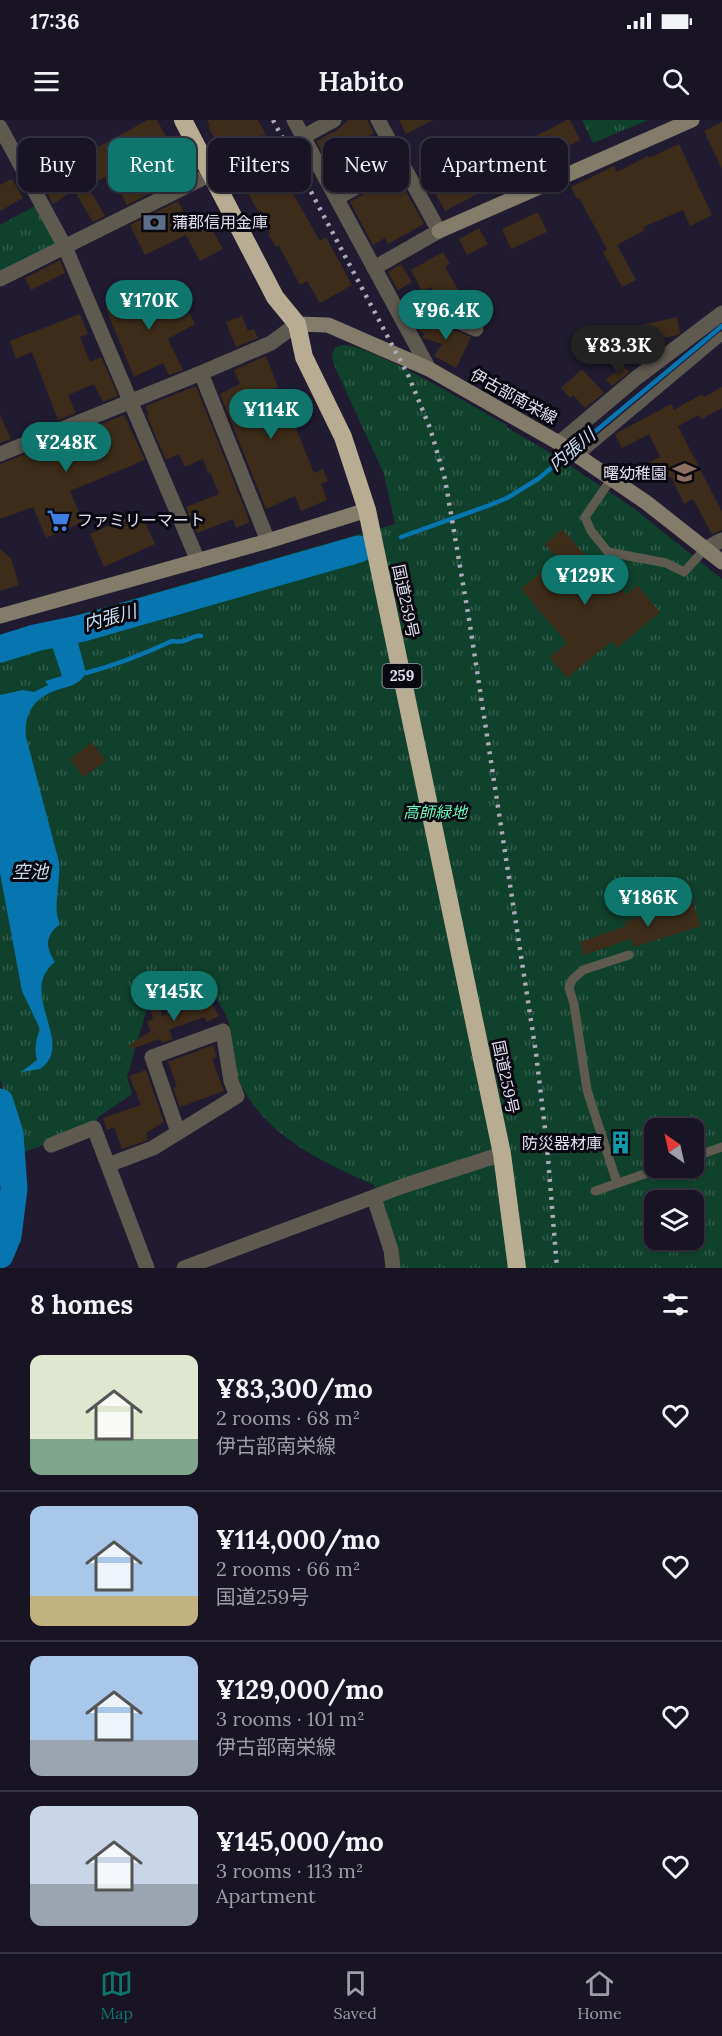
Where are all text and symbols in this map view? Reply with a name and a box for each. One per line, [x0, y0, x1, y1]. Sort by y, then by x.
text: 17:36 [30, 7, 80, 35]
text: Habito [318, 64, 404, 98]
icon: menu [30, 65, 63, 98]
icon: search [659, 65, 692, 98]
chip: Buy [18, 138, 96, 192]
chip: Rent [108, 138, 196, 192]
chip: Filters [208, 138, 311, 192]
chip: New [323, 138, 409, 192]
chip: Apartment [421, 138, 568, 192]
bank icon: 蒲郡信用金庫 [141, 209, 167, 235]
place label: 蒲郡信用金庫 [172, 212, 268, 232]
pin: ¥170K [107, 280, 191, 331]
text: ¥170K [120, 287, 178, 312]
pin: ¥96.4K [397, 290, 495, 341]
text: ¥96.4K [412, 297, 480, 322]
pin: ¥83.3K [569, 325, 667, 376]
text: ¥83.3K [584, 332, 652, 357]
street label: 伊古部南栄線 [467, 364, 561, 428]
pin: ¥114K [229, 389, 313, 440]
text: ¥114K [243, 396, 299, 421]
pin: ¥248K [24, 422, 108, 473]
water label: 内張川 [544, 422, 601, 476]
text: ¥248K [35, 429, 97, 454]
school or university icon: 曙幼稚園 [672, 460, 698, 486]
place label: 曙幼稚園 [603, 463, 667, 483]
supermarket icon: ファミリーマート [46, 507, 72, 533]
place label: ファミリーマート [77, 510, 205, 530]
pin: ¥129K [543, 555, 627, 606]
street label: 国道259号 [388, 562, 424, 640]
text: ¥129K [556, 562, 614, 587]
water label: 内張川 [81, 599, 141, 636]
road number: 259 [382, 664, 422, 688]
park label: 高師緑地 [403, 802, 469, 822]
water label: 空池 [12, 860, 50, 883]
pin: ¥186K [606, 877, 690, 928]
text: ¥186K [618, 884, 678, 909]
pin: ¥145K [132, 971, 216, 1022]
text: ¥145K [145, 978, 203, 1003]
street label: 国道259号 [488, 1038, 524, 1116]
north arrow [644, 1118, 704, 1178]
map controls [644, 1118, 704, 1250]
building icon: 防災器材庫 [607, 1130, 633, 1156]
place label: 防災器材庫 [522, 1133, 602, 1153]
button: layers [644, 1190, 704, 1250]
text: 8 homes [30, 1288, 133, 1321]
icon: filters [659, 1288, 692, 1321]
text: ¥83,300/mo [216, 1372, 373, 1405]
icon: home [78, 1379, 150, 1451]
icon: heart [659, 1399, 692, 1432]
text: 2 rooms · 68 m² [216, 1405, 360, 1430]
text: 伊古部南栄線 [216, 1433, 336, 1458]
text: ¥114,000/mo [216, 1523, 380, 1556]
icon: home [78, 1530, 150, 1602]
icon: heart [659, 1550, 692, 1583]
text: 2 rooms · 66 m² [216, 1556, 361, 1581]
text: 国道259号 [216, 1584, 309, 1609]
text: ¥129,000/mo [216, 1673, 384, 1706]
icon: home [78, 1680, 150, 1752]
icon: heart [659, 1700, 692, 1733]
text: 3 rooms · 101 m² [216, 1706, 365, 1731]
text: 伊古部南栄線 [216, 1734, 336, 1759]
text: ¥145,000/mo [216, 1825, 384, 1858]
icon: home [78, 1830, 150, 1902]
icon: heart [659, 1850, 692, 1883]
text: 3 rooms · 113 m² [216, 1858, 364, 1883]
text: Apartment [216, 1883, 316, 1908]
tab: Map [100, 1967, 133, 2023]
tab: Saved [334, 1967, 377, 2023]
tab: Home [577, 1967, 622, 2023]

